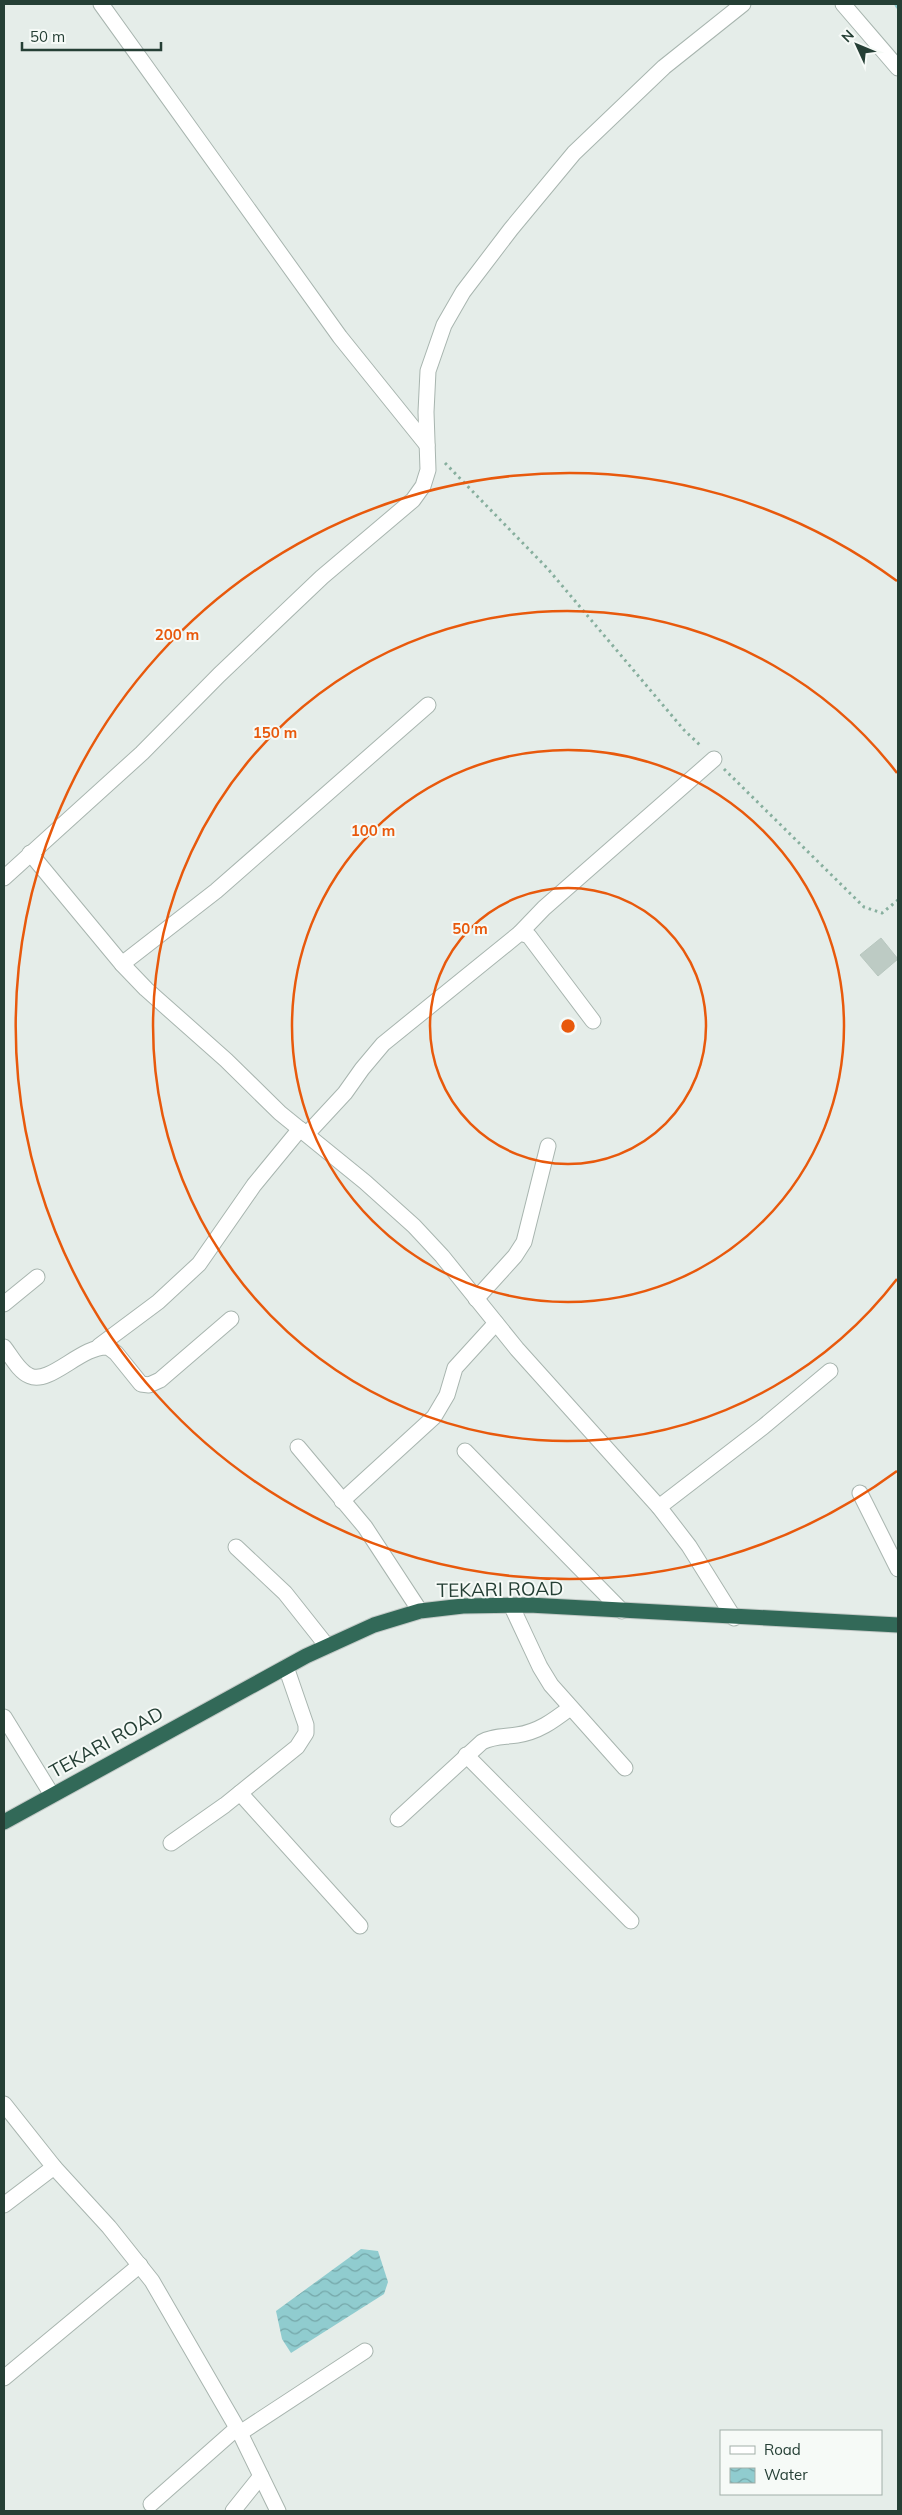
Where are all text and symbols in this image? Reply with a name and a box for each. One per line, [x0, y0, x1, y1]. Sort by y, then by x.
scale bar [22, 20, 161, 52]
north arrow [832, 20, 882, 70]
text: N [838, 26, 858, 46]
text: 50 m [30, 27, 65, 46]
text: 200 m [155, 625, 199, 644]
text: 150 m [253, 723, 297, 742]
text: 100 m [351, 821, 395, 840]
text: 50 m [452, 919, 488, 938]
centre of rings [559, 1017, 577, 1035]
street label: TEKARI ROAD [436, 1576, 564, 1602]
street label: TEKARI ROAD [45, 1701, 167, 1783]
legend [720, 2430, 882, 2495]
text: Road [764, 2440, 801, 2459]
text: Water [764, 2465, 808, 2484]

